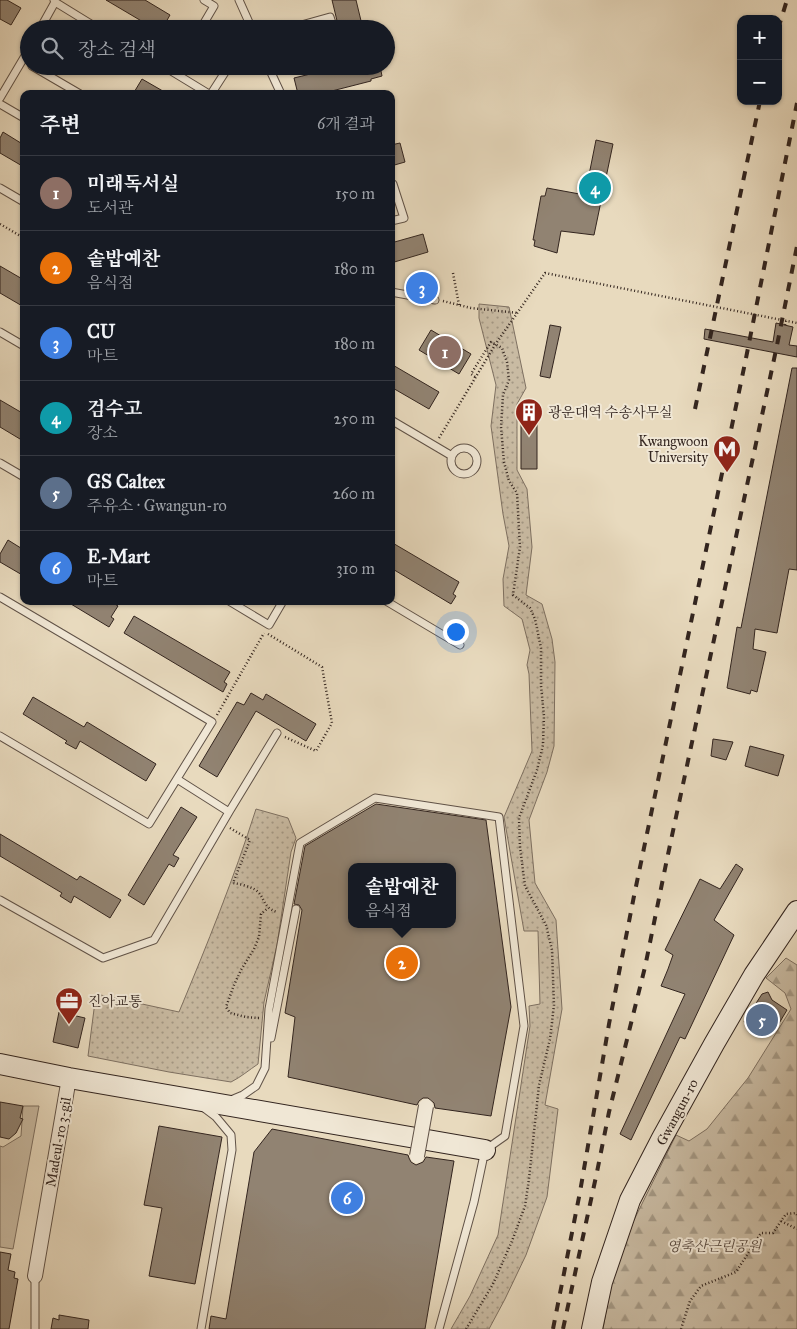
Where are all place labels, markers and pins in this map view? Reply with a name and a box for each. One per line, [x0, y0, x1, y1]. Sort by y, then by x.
pin: 4 [579, 169, 611, 207]
pin: 3 [406, 269, 438, 307]
pin: 1 [429, 333, 461, 371]
building icon: 광운대역 수송사무실 [514, 397, 544, 436]
place label: 광운대역 수송사무실 [548, 404, 673, 421]
place label: Kwangwoon University [638, 433, 708, 466]
metro station icon: Kwangwoon University [712, 434, 742, 473]
pin: 2 [386, 944, 418, 982]
office icon: 진아교통 [54, 986, 84, 1025]
place label: 진아교통 [88, 993, 143, 1010]
pin: 5 [746, 1001, 778, 1039]
pin: 6 [331, 1179, 363, 1217]

